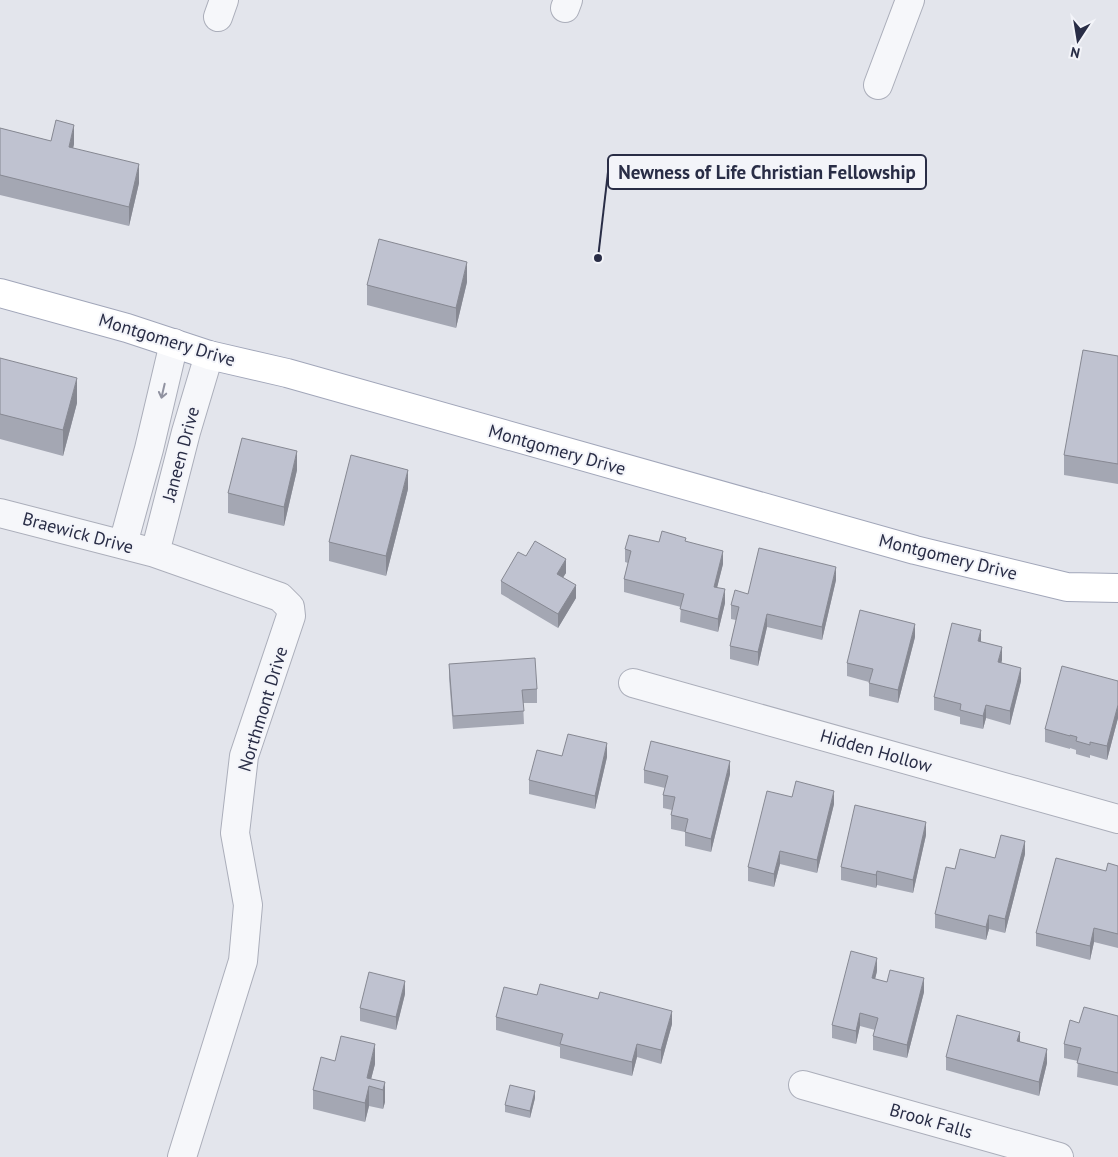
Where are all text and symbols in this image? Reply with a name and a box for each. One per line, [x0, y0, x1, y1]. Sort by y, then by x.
north arrow [1053, 15, 1103, 65]
text: N [1069, 43, 1082, 62]
callout: Newness of Life Christian Fellowship [608, 155, 926, 189]
text: Newness of Life Christian Fellowship [618, 160, 916, 184]
street label: Montgomery Drive [96, 308, 238, 371]
one-way arrow [158, 382, 167, 398]
street label: Janeen Drive [157, 404, 204, 505]
street label: Montgomery Drive [486, 419, 628, 480]
street label: Braewick Drive [20, 507, 136, 558]
street label: Montgomery Drive [877, 528, 1020, 585]
street label: Northmont Drive [233, 643, 292, 774]
street label: Hidden Hollow [818, 724, 935, 778]
street label: Brook Falls [887, 1098, 975, 1143]

